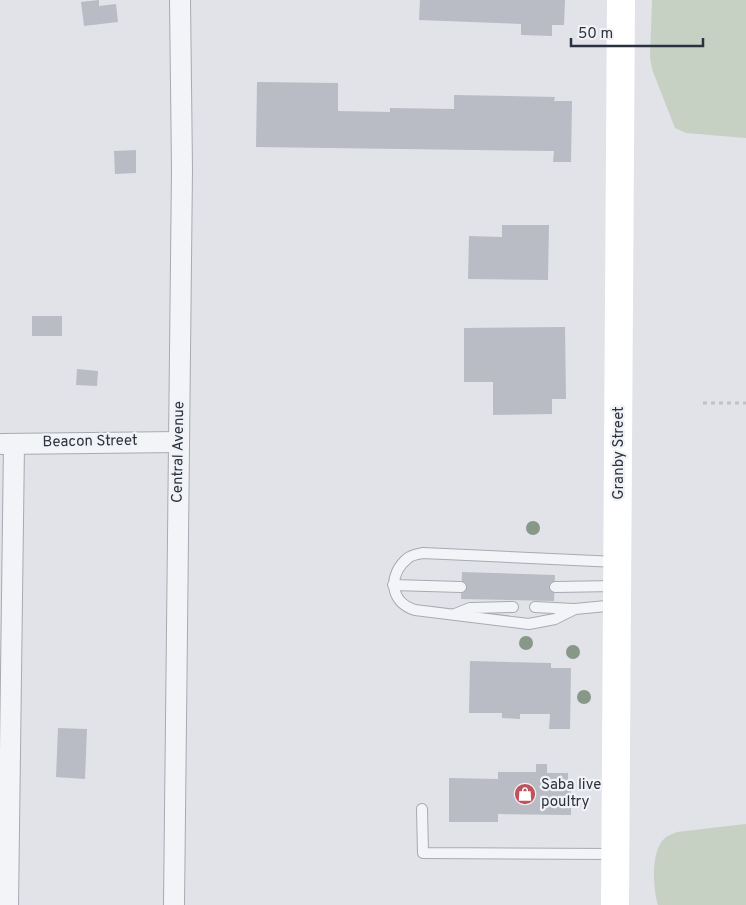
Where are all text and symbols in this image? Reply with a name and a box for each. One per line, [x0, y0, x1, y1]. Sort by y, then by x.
scale bar [571, 15, 704, 47]
text: 50 m [578, 25, 613, 44]
street label: Central Avenue [169, 401, 189, 503]
street label: Granby Street [610, 406, 629, 500]
street label: Beacon Street [42, 432, 138, 452]
place label: Saba live poultry [541, 776, 601, 812]
shop icon: Saba live poultry [513, 782, 537, 806]

